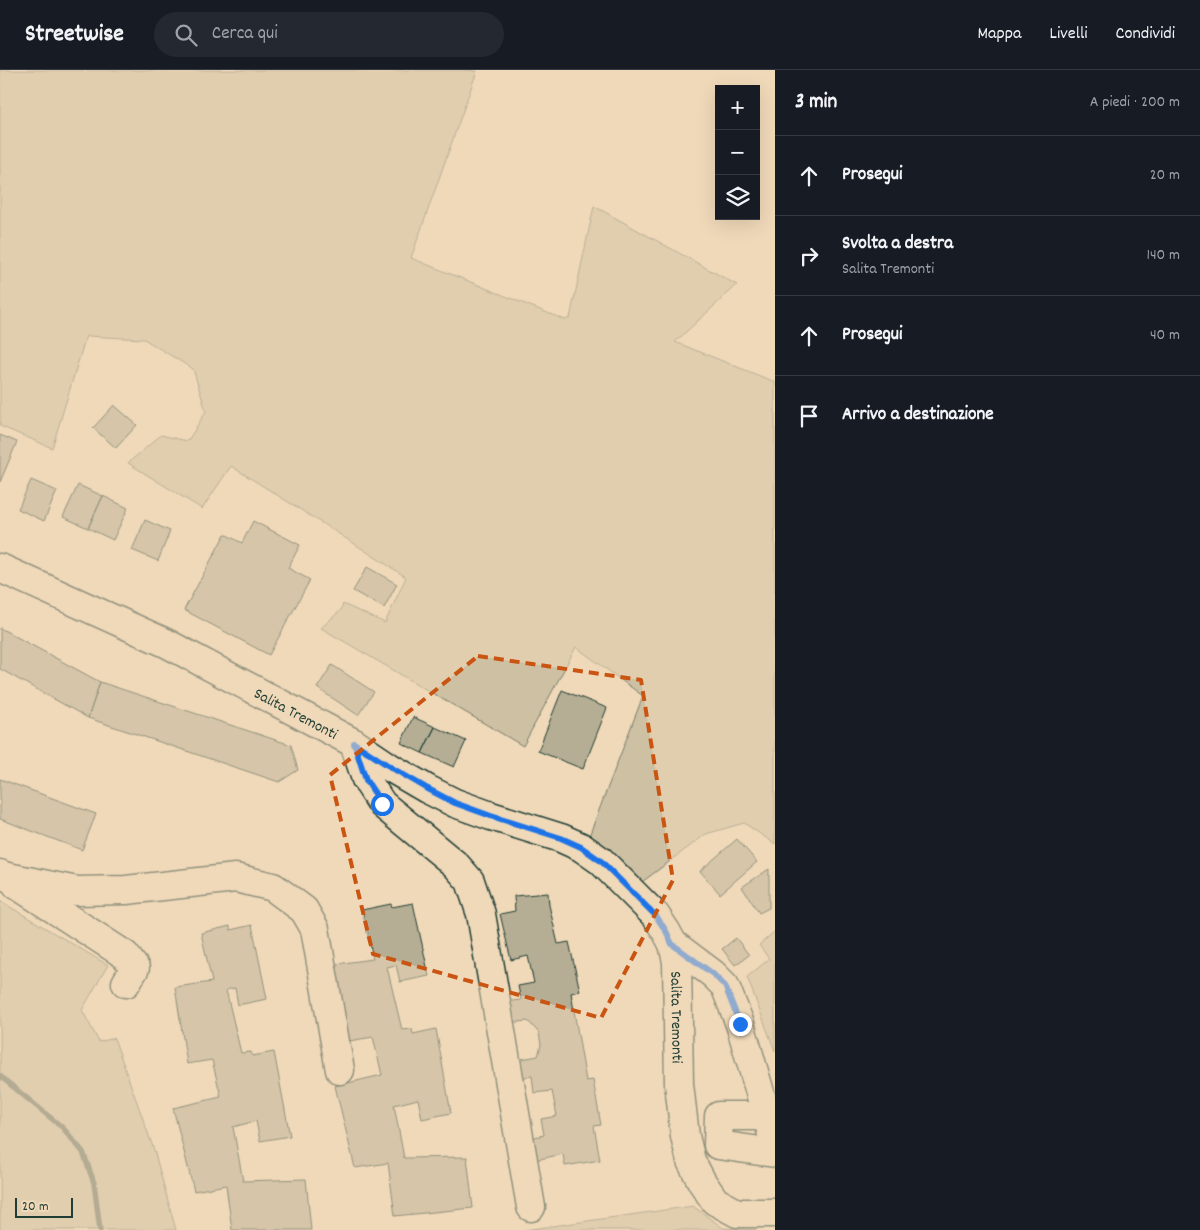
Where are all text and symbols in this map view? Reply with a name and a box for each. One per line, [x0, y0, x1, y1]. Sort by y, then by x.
search box [154, 12, 504, 57]
text: Streetwise [25, 18, 124, 52]
icon: search [172, 21, 200, 49]
text: Cerca qui [212, 21, 278, 48]
text: Mappa [978, 22, 1022, 47]
text: Livelli [1050, 22, 1088, 47]
text: Condividi [1116, 22, 1175, 47]
map controls [715, 85, 760, 220]
button: + [715, 85, 760, 130]
text: 3 min [795, 88, 837, 118]
text: A piedi · 200 m [1090, 91, 1180, 114]
button: − [715, 130, 760, 175]
icon: ahead [795, 162, 823, 190]
text: Prosegui [842, 162, 902, 189]
text: 20 m [1150, 164, 1180, 187]
button: layers [715, 175, 760, 220]
text: Svolta a destra [842, 231, 953, 258]
icon: right [795, 242, 823, 270]
text: 140 m [1146, 244, 1180, 267]
text: Salita Tremonti [842, 258, 934, 281]
icon: ahead [795, 322, 823, 350]
text: Prosegui [842, 322, 902, 349]
text: 40 m [1150, 324, 1180, 347]
icon: arrive [795, 402, 823, 430]
text: Arrivo a destinazione [842, 402, 994, 429]
street label: Salita Tremonti [249, 683, 342, 746]
route start [371, 793, 394, 816]
street label: Salita Tremonti [663, 971, 688, 1064]
route end [729, 1013, 752, 1036]
scale bar [15, 1195, 72, 1218]
text: 20 m [22, 1197, 49, 1217]

